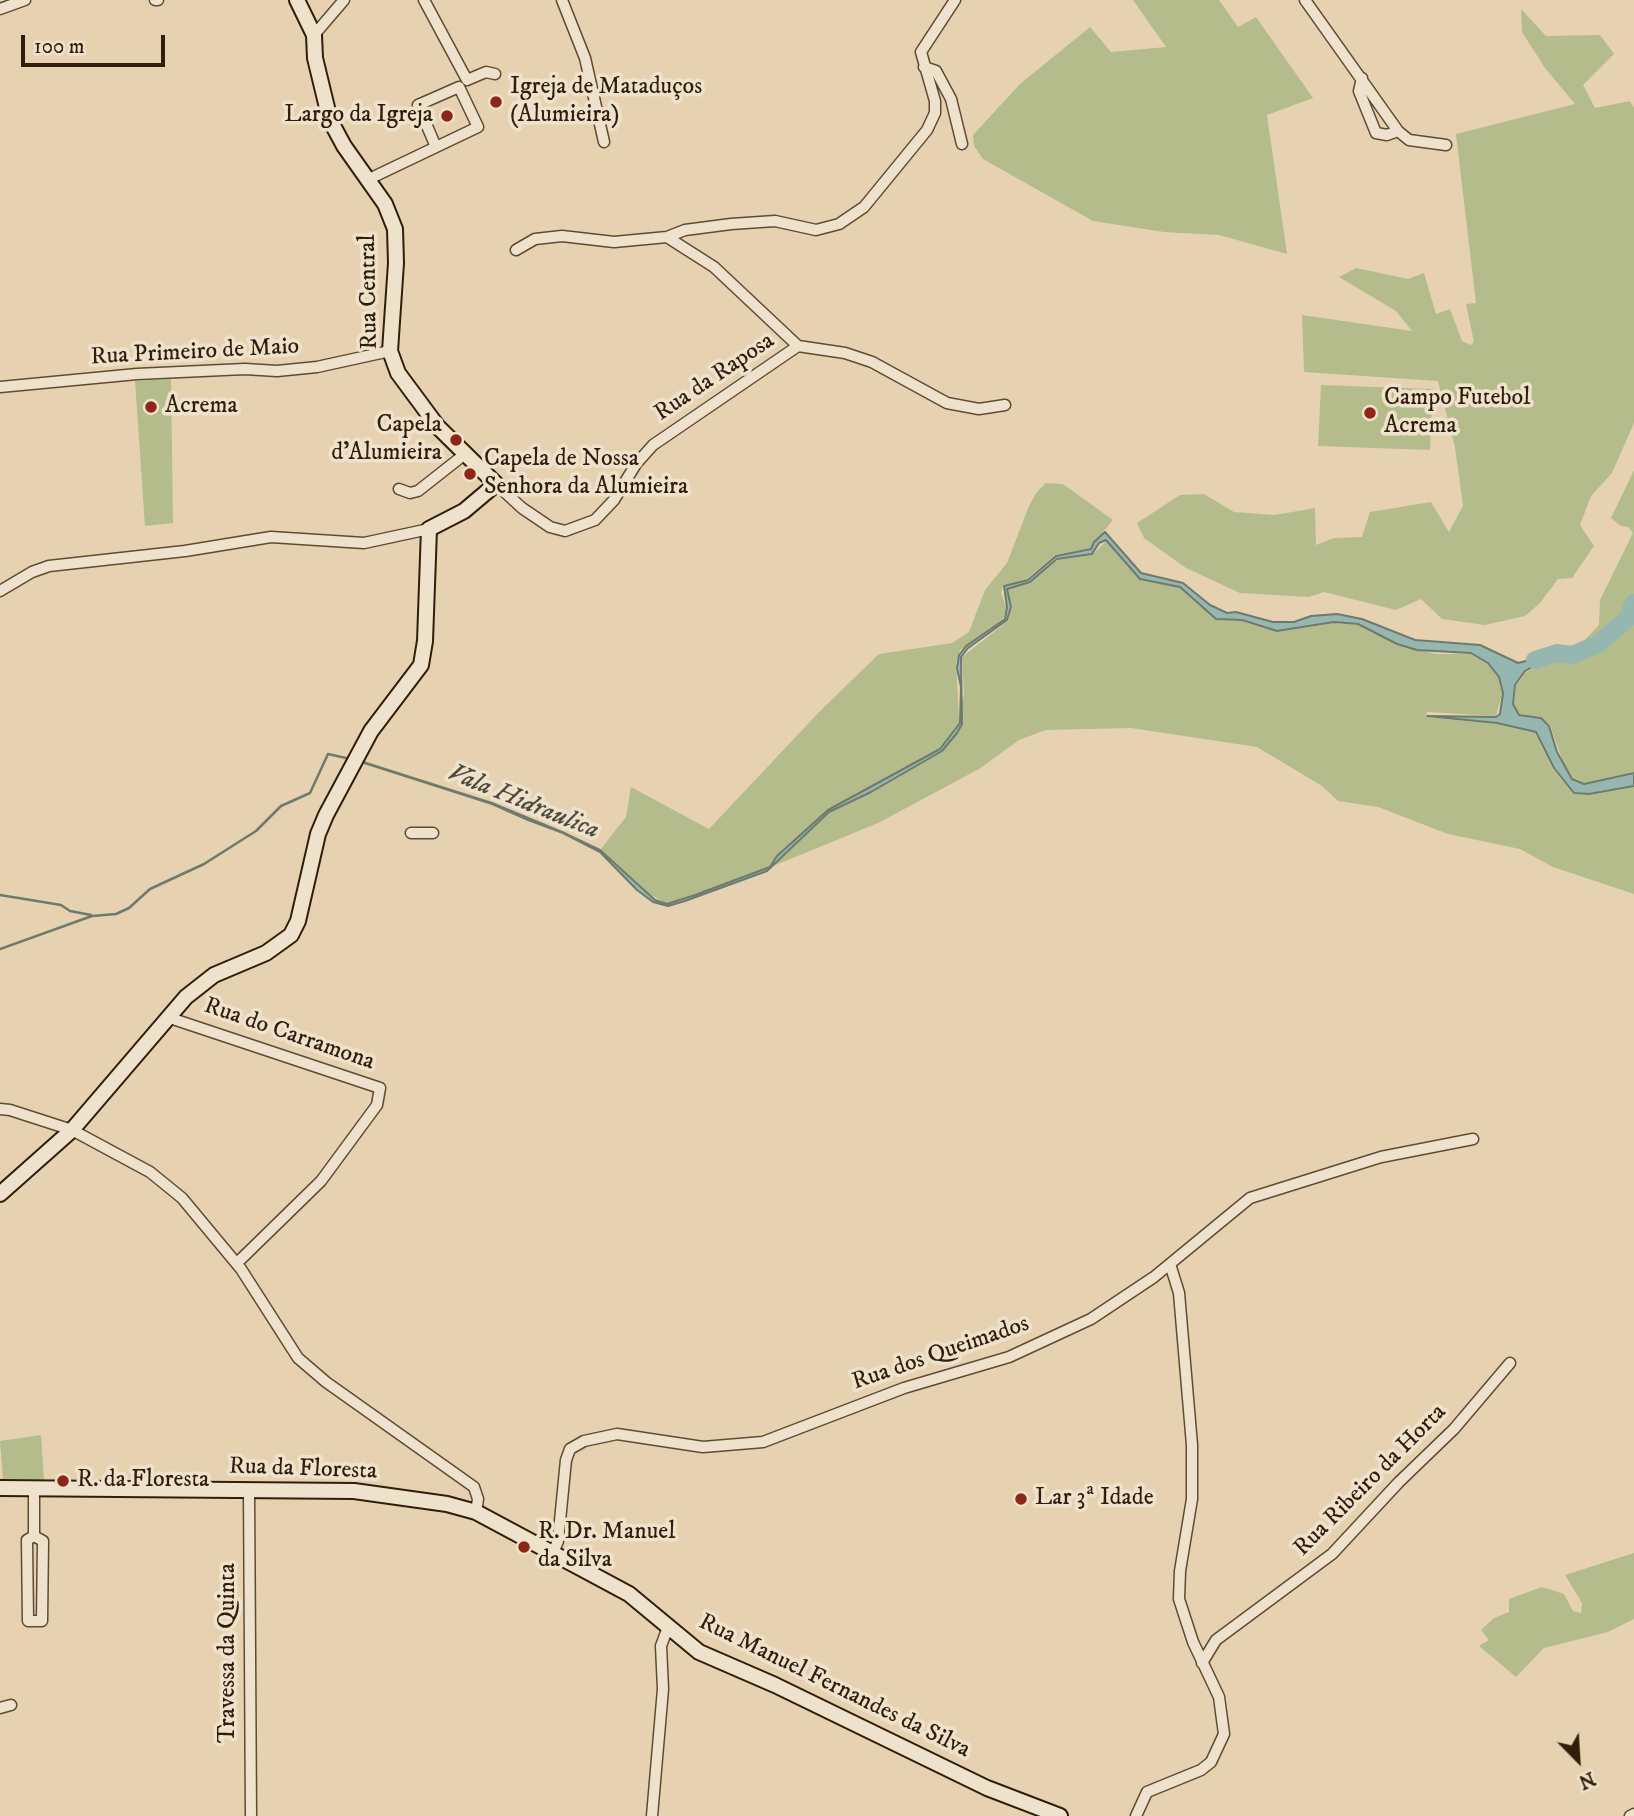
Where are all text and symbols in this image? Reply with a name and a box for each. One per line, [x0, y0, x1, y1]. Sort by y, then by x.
scale bar [24, 21, 168, 65]
text: 100 m [34, 34, 85, 60]
place label: Igreja de Mataduços (Alumieira) [510, 74, 702, 130]
marker: Igreja de Mataduços (Alumieira) [488, 94, 504, 110]
place label: Largo da Igreja [284, 102, 433, 130]
marker: Largo da Igreja [439, 108, 455, 124]
street label: Rua Central [355, 234, 385, 350]
street label: Rua da Raposa [650, 327, 780, 429]
street label: Rua Primeiro de Maio [90, 333, 300, 373]
place label: Campo Futebol Acrema [1384, 385, 1530, 441]
place label: Acrema [165, 393, 238, 421]
marker: Acrema [143, 399, 159, 415]
marker: Campo Futebol Acrema [1362, 405, 1378, 421]
place label: Capela d'Alumieira [331, 412, 442, 468]
marker: Capela d'Alumieira [448, 432, 464, 448]
place label: Capela de Nossa Senhora da Alumieira [484, 446, 688, 502]
marker: Capela de Nossa Senhora da Alumieira [462, 466, 478, 482]
water label: Vala Hidraulica [443, 759, 603, 847]
street label: Rua do Carramona [200, 992, 378, 1078]
street label: Rua dos Queimados [849, 1310, 1033, 1398]
street label: Rua Ribeiro da Horta [1289, 1399, 1453, 1563]
street label: Rua da Floresta [228, 1453, 378, 1487]
place label: R. da Floresta [77, 1467, 209, 1495]
marker: R. da Floresta [55, 1473, 71, 1489]
place label: Lar 3ª Idade [1035, 1485, 1154, 1513]
marker: Lar 3ª Idade [1013, 1491, 1029, 1507]
place label: R. Dr. Manuel da Silva [538, 1519, 675, 1575]
marker: R. Dr. Manuel da Silva [516, 1539, 532, 1555]
street label: Travessa da Quinta [215, 1563, 243, 1743]
street label: Rua Manuel Fernandes da Silva [694, 1609, 974, 1765]
north arrow [1543, 1725, 1613, 1795]
text: N [1575, 1766, 1599, 1793]

